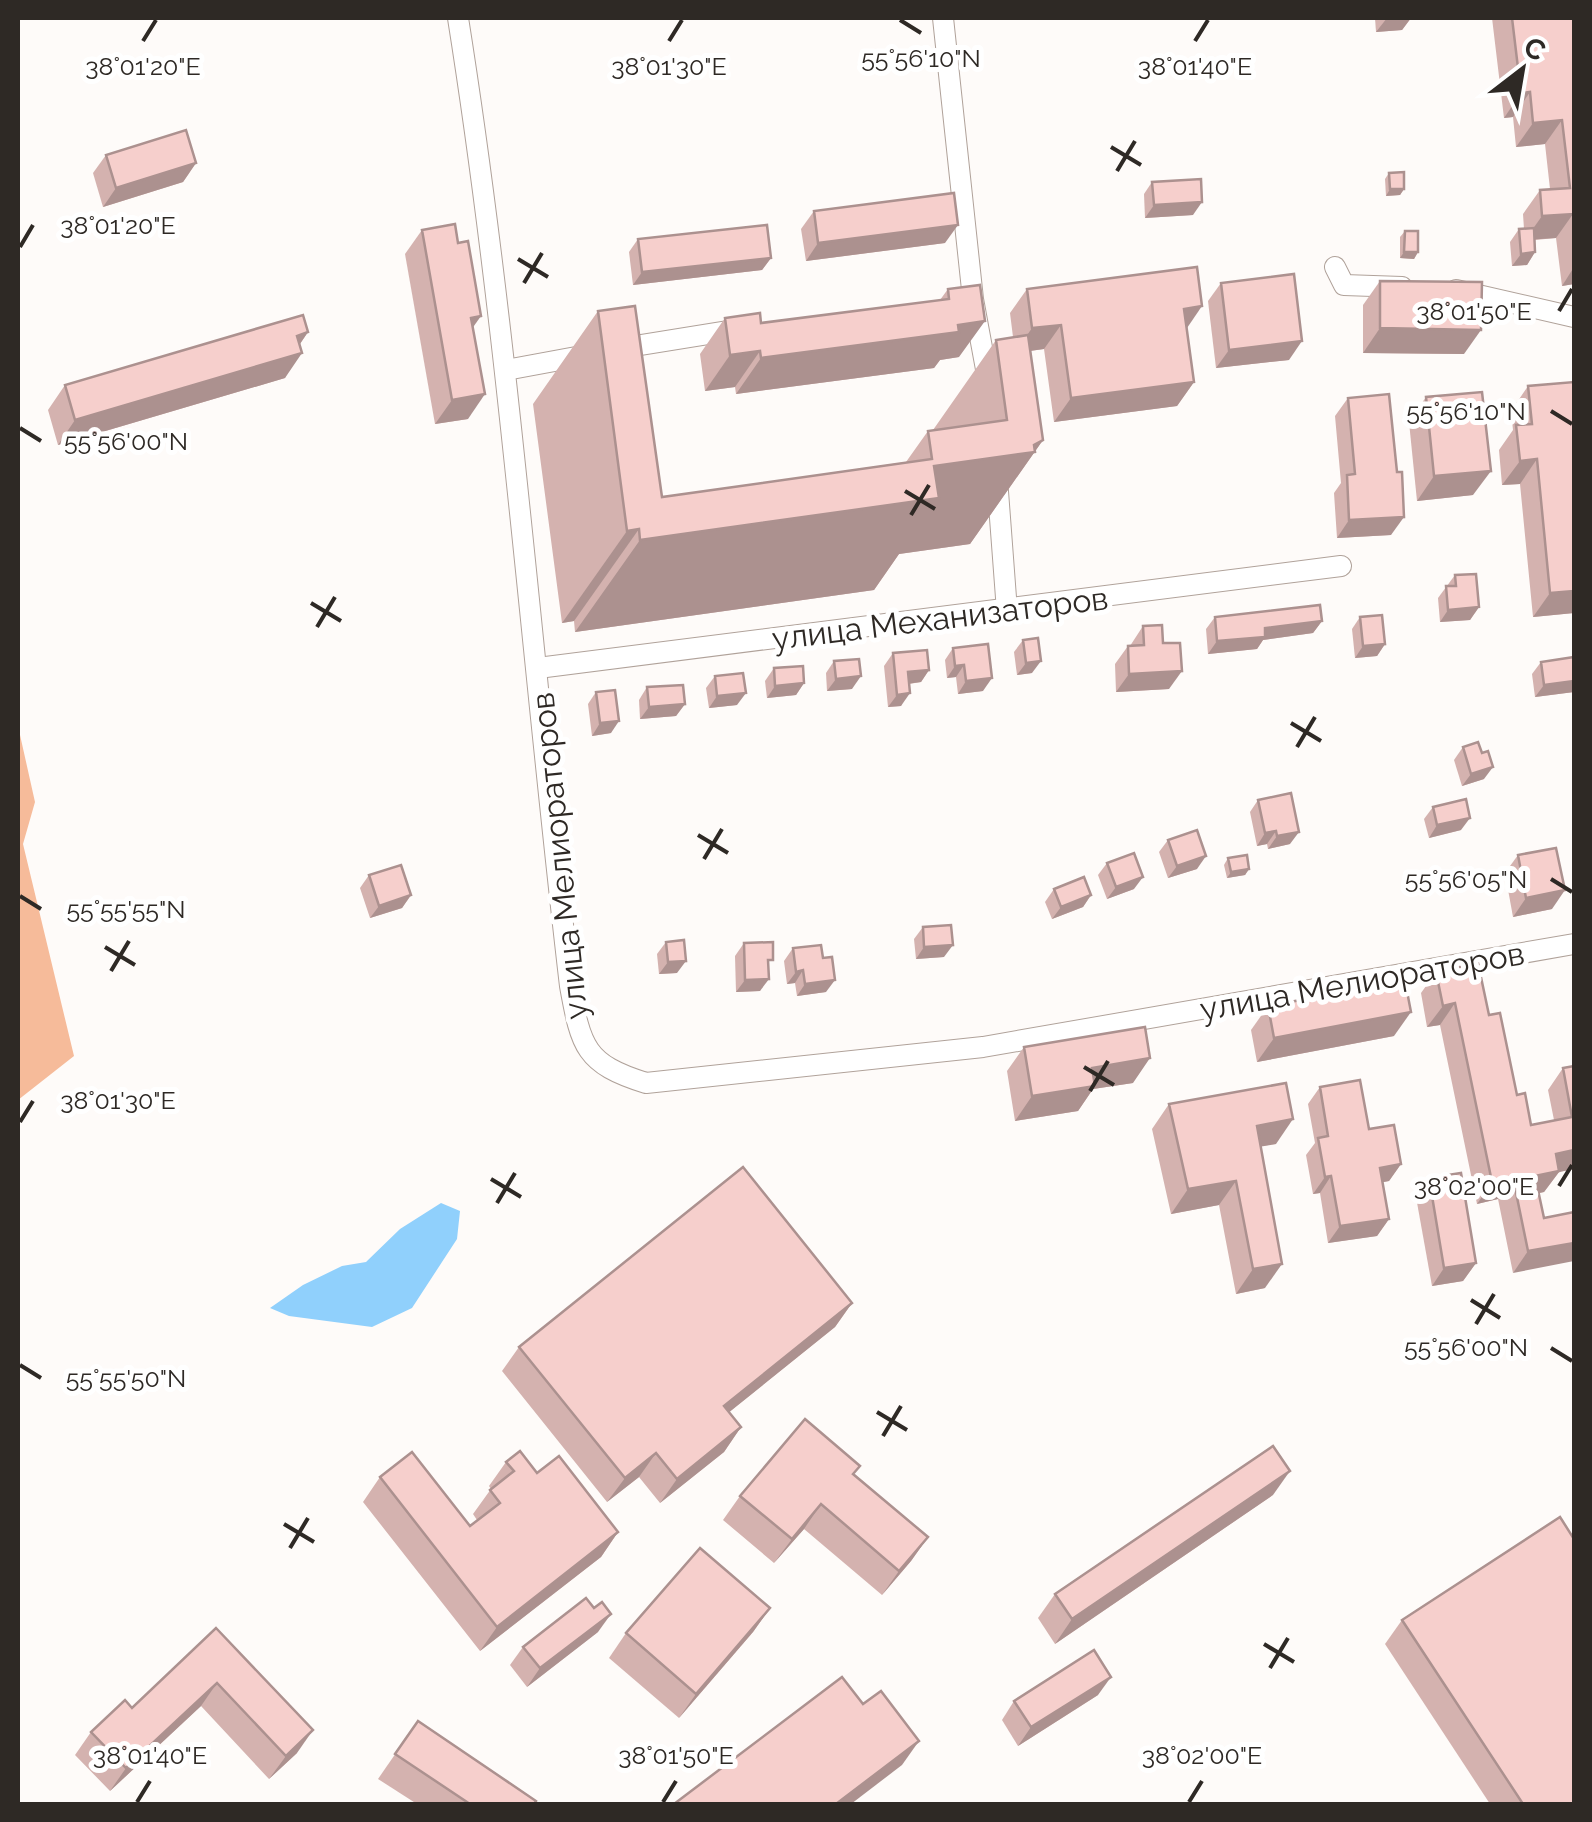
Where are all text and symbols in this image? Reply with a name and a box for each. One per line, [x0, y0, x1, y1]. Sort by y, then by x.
north arrow [1472, 20, 1572, 120]
text: С [1518, 30, 1551, 68]
text: 55°56'10"N [861, 43, 981, 73]
text: 38°01'20"E [85, 51, 201, 81]
text: 38°01'30"E [611, 51, 727, 81]
text: 38°01'40"E [1138, 51, 1252, 81]
text: 38°01'20"E [60, 210, 176, 240]
text: 38°01'50"E [1416, 296, 1532, 326]
text: 55°56'10"N [1406, 396, 1526, 426]
text: 55°56'00"N [64, 426, 188, 456]
street label: улица Механизаторов [770, 579, 1110, 657]
street label: улица Мелиораторов [523, 691, 595, 1021]
text: 55°56'05"N [1405, 864, 1527, 894]
text: 55°55'55"N [66, 894, 186, 924]
street label: улица Мелиораторов [1197, 934, 1527, 1028]
text: 38°01'30"E [60, 1085, 176, 1115]
text: 38°02'00"E [1414, 1171, 1534, 1201]
text: 55°56'00"N [1404, 1332, 1528, 1362]
text: 55°55'50"N [66, 1363, 186, 1393]
text: 38°01'40"E [93, 1740, 207, 1770]
text: 38°01'50"E [618, 1740, 734, 1770]
text: 38°02'00"E [1142, 1740, 1262, 1770]

